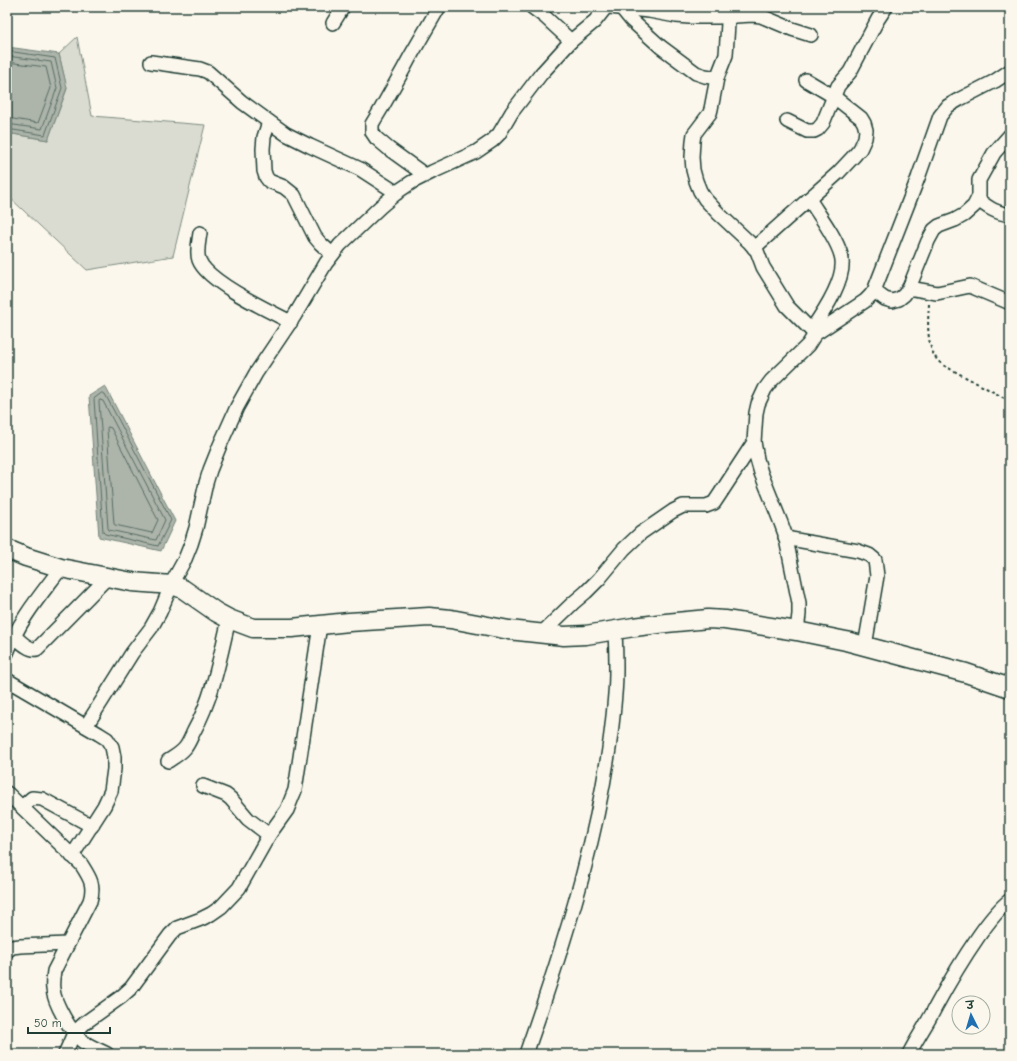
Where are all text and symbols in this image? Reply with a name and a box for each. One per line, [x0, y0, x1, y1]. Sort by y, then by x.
north arrow [951, 995, 991, 1035]
text: उ [965, 999, 976, 1012]
scale bar [28, 1009, 110, 1035]
text: 50 m [34, 1016, 62, 1030]

